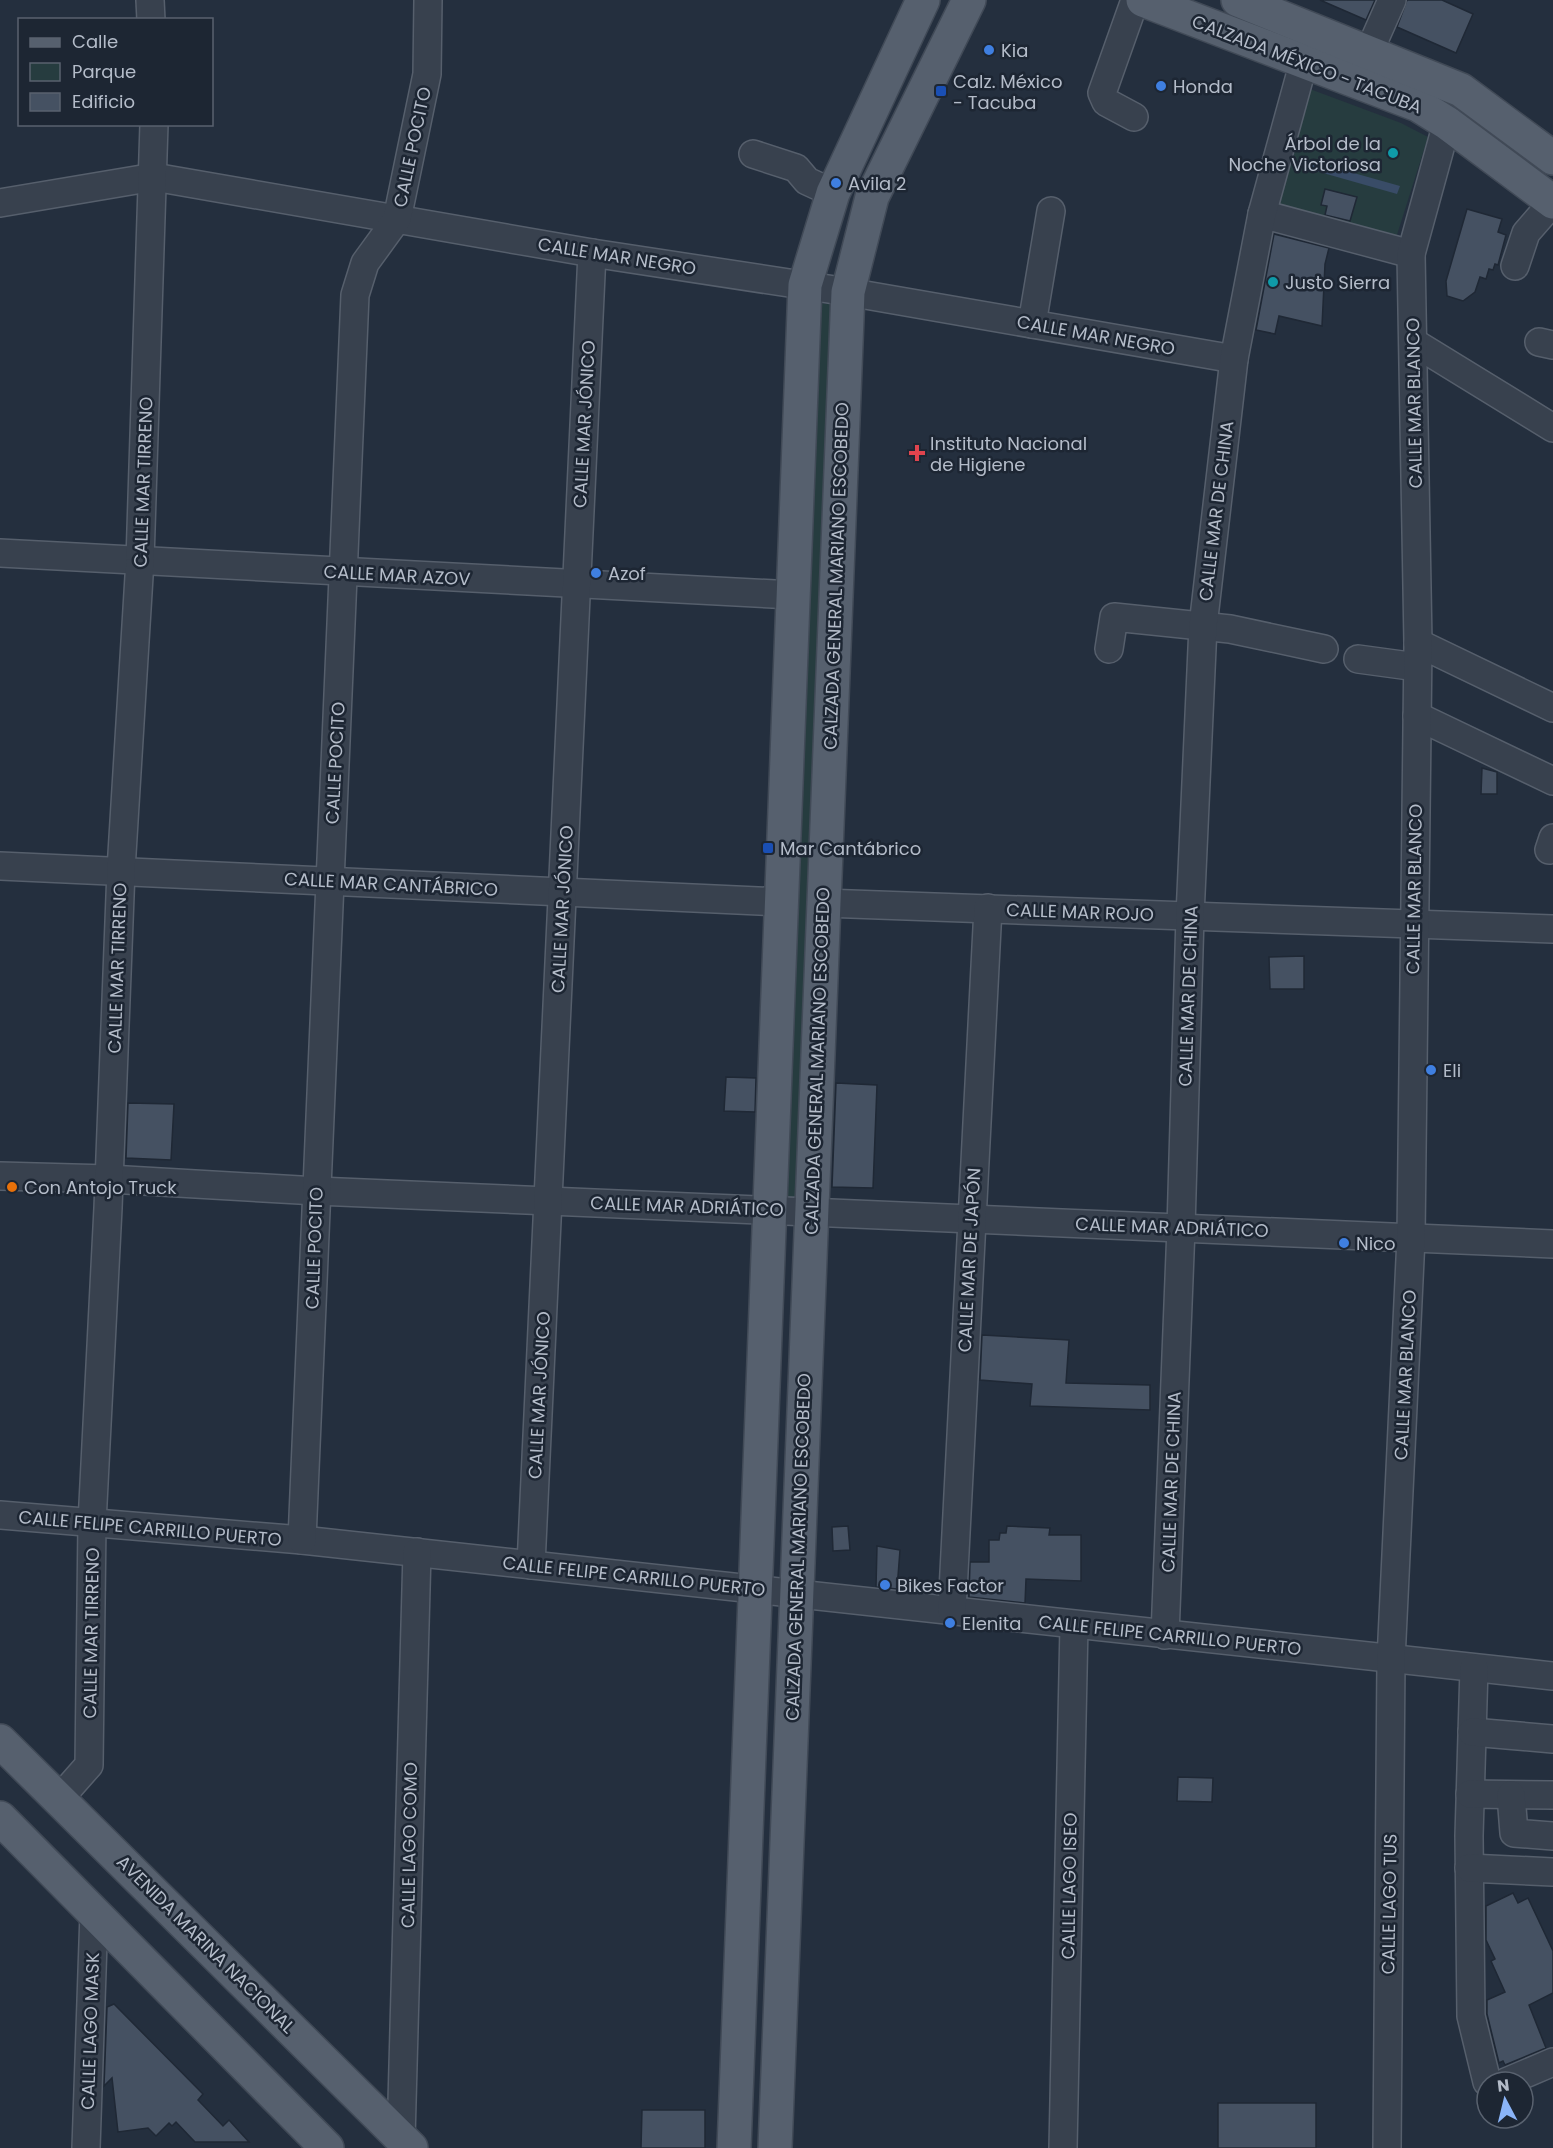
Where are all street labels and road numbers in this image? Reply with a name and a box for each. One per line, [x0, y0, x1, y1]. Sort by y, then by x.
street label: CALZADA MÉXICO - TACUBA [1188, 9, 1426, 119]
street label: CALLE POCITO [387, 85, 437, 209]
street label: CALLE MAR NEGRO [536, 231, 698, 281]
street label: CALLE MAR NEGRO [1015, 309, 1177, 361]
street label: CALLE MAR BLANCO [1400, 317, 1428, 489]
street label: CALLE MAR JÓNICO [567, 340, 601, 508]
street label: CALLE MAR TIRRENO [128, 396, 158, 568]
street label: CALZADA GENERAL MARIANO ESCOBEDO [817, 402, 855, 750]
street label: CALLE MAR DE CHINA [1193, 419, 1239, 603]
street label: CALLE MAR AZOV [323, 559, 471, 591]
street label: CALLE POCITO [319, 701, 351, 825]
street label: CALLE MAR BLANCO [1400, 803, 1428, 975]
street label: CALLE MAR JÓNICO [545, 825, 579, 993]
street label: CALLE MAR CANTÁBRICO [283, 866, 499, 902]
street label: CALLE MAR TIRRENO [102, 882, 132, 1054]
street label: CALZADA GENERAL MARIANO ESCOBEDO [798, 887, 836, 1235]
street label: CALLE MAR ROJO [1006, 897, 1154, 927]
street label: CALLE MAR DE CHINA [1172, 905, 1204, 1087]
street label: CALLE MAR DE JAPÓN [952, 1167, 986, 1353]
street label: CALLE POCITO [299, 1186, 329, 1310]
street label: CALLE MAR ADRIÁTICO [590, 1190, 784, 1222]
street label: CALLE MAR ADRIÁTICO [1075, 1211, 1269, 1243]
street label: CALLE MAR BLANCO [1388, 1289, 1422, 1461]
street label: CALLE MAR JÓNICO [522, 1311, 556, 1479]
street label: CALZADA GENERAL MARIANO ESCOBEDO [779, 1373, 817, 1721]
street label: CALLE MAR DE CHINA [1155, 1391, 1187, 1573]
street label: CALLE FELIPE CARRILLO PUERTO [17, 1504, 283, 1552]
street label: CALLE MAR TIRRENO [77, 1547, 105, 1719]
street label: CALLE FELIPE CARRILLO PUERTO [501, 1550, 767, 1602]
street label: CALLE FELIPE CARRILLO PUERTO [1037, 1609, 1303, 1661]
street label: CALLE LAGO COMO [395, 1762, 423, 1928]
street label: CALLE LAGO ISEO [1055, 1812, 1083, 1960]
street label: CALLE LAGO TUS [1375, 1833, 1403, 1975]
street label: AVENIDA MARINA NACIONAL [111, 1849, 301, 2039]
street label: CALLE LAGO MASK [75, 1952, 105, 2110]

